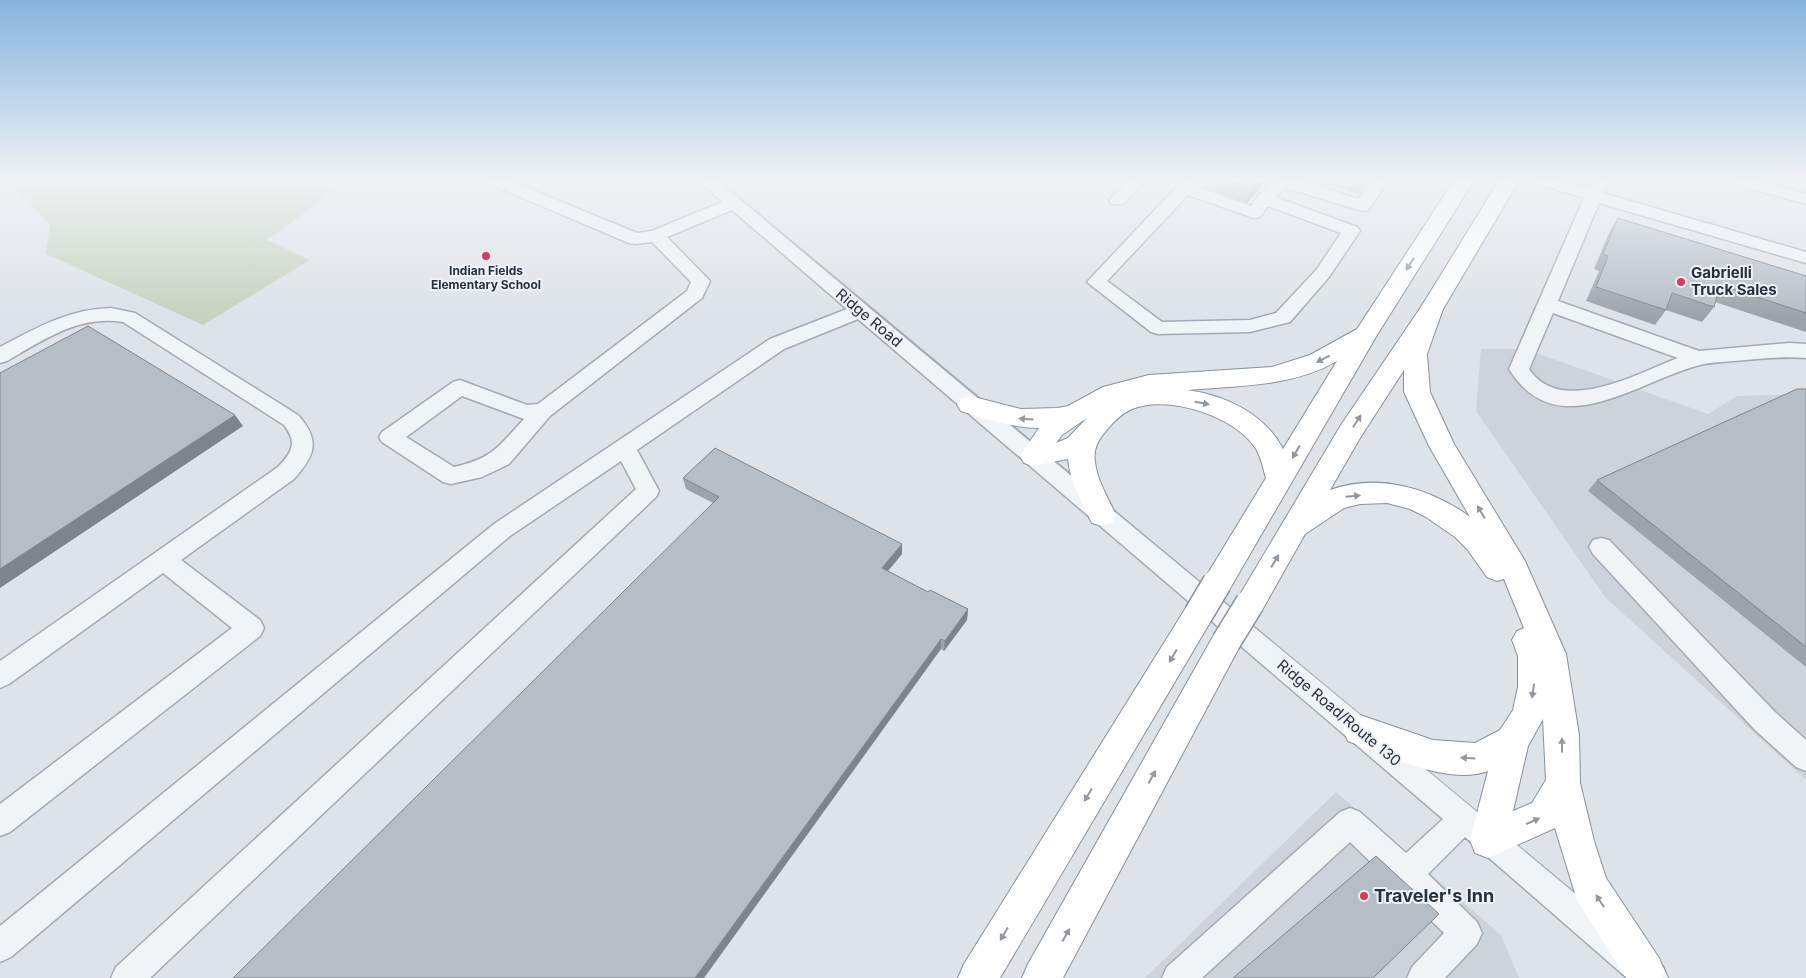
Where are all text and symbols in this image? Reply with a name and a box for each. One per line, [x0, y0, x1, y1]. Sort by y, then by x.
marker: Indian Fields Elementary School [480, 250, 492, 262]
one-way arrow [1405, 258, 1415, 271]
place label: Indian Fields Elementary School [431, 263, 541, 292]
place label: Gabrielli Truck Sales [1691, 263, 1777, 299]
marker: Gabrielli Truck Sales [1675, 276, 1687, 288]
street label: Ridge Road [832, 284, 906, 351]
one-way arrow [1316, 355, 1330, 363]
one-way arrow [1194, 399, 1210, 407]
one-way arrow [1352, 414, 1362, 428]
one-way arrow [1018, 415, 1034, 423]
one-way arrow [1292, 446, 1301, 459]
one-way arrow [1346, 491, 1362, 499]
one-way arrow [1477, 506, 1486, 519]
one-way arrow [1270, 555, 1279, 568]
one-way arrow [1168, 650, 1177, 663]
street label: Ridge Road/Route 130 [1273, 655, 1405, 770]
one-way arrow [1528, 684, 1536, 700]
one-way arrow [1558, 737, 1566, 753]
one-way arrow [1459, 754, 1475, 762]
one-way arrow [1148, 770, 1156, 785]
one-way arrow [1084, 789, 1093, 802]
one-way arrow [1526, 816, 1540, 824]
place label: Traveler's Inn [1374, 885, 1494, 906]
marker: Traveler's Inn [1358, 890, 1370, 902]
one-way arrow [1595, 895, 1604, 908]
one-way arrow [1000, 928, 1009, 941]
one-way arrow [1062, 928, 1070, 943]

